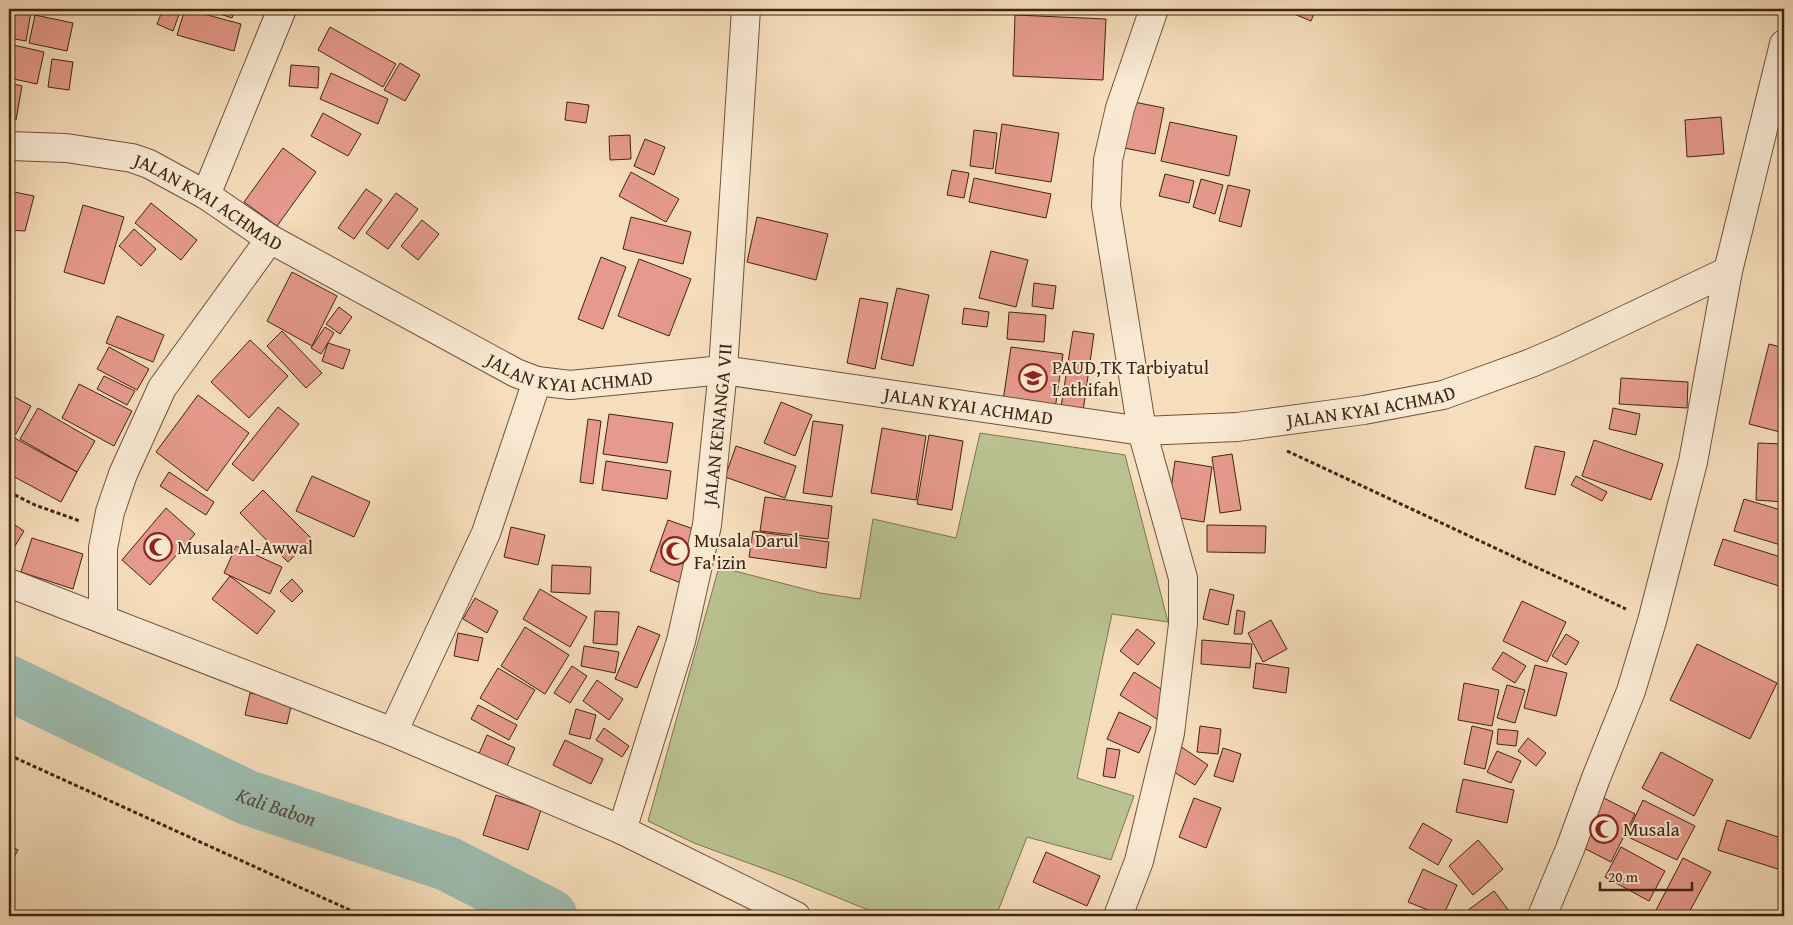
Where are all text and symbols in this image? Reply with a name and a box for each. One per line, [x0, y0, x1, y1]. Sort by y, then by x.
street label: JALAN KYAI ACHMAD [128, 145, 288, 257]
street label: JALAN KENANGA VII [695, 342, 739, 509]
street label: JALAN KYAI ACHMAD [480, 345, 654, 399]
place label: PAUD,TK Tarbiyatul Lathifah [1052, 353, 1209, 403]
school or university icon: PAUD,TK Tarbiyatul Lathifah [1018, 363, 1048, 393]
street label: JALAN KYAI ACHMAD [1283, 378, 1459, 434]
street label: JALAN KYAI ACHMAD [880, 379, 1055, 432]
place label: Musala Darul Fa'izin [694, 526, 799, 576]
mosque icon: Musala Al-Awwal [143, 532, 173, 562]
place label: Musala Al-Awwal [177, 533, 313, 561]
mosque icon: Musala Darul Fa'izin [660, 536, 690, 566]
water label: Kali Babon [231, 779, 320, 833]
mosque icon: Musala [1589, 814, 1619, 844]
place label: Musala [1623, 815, 1680, 843]
scale bar [1600, 860, 1693, 892]
text: 20 m [1608, 866, 1639, 887]

